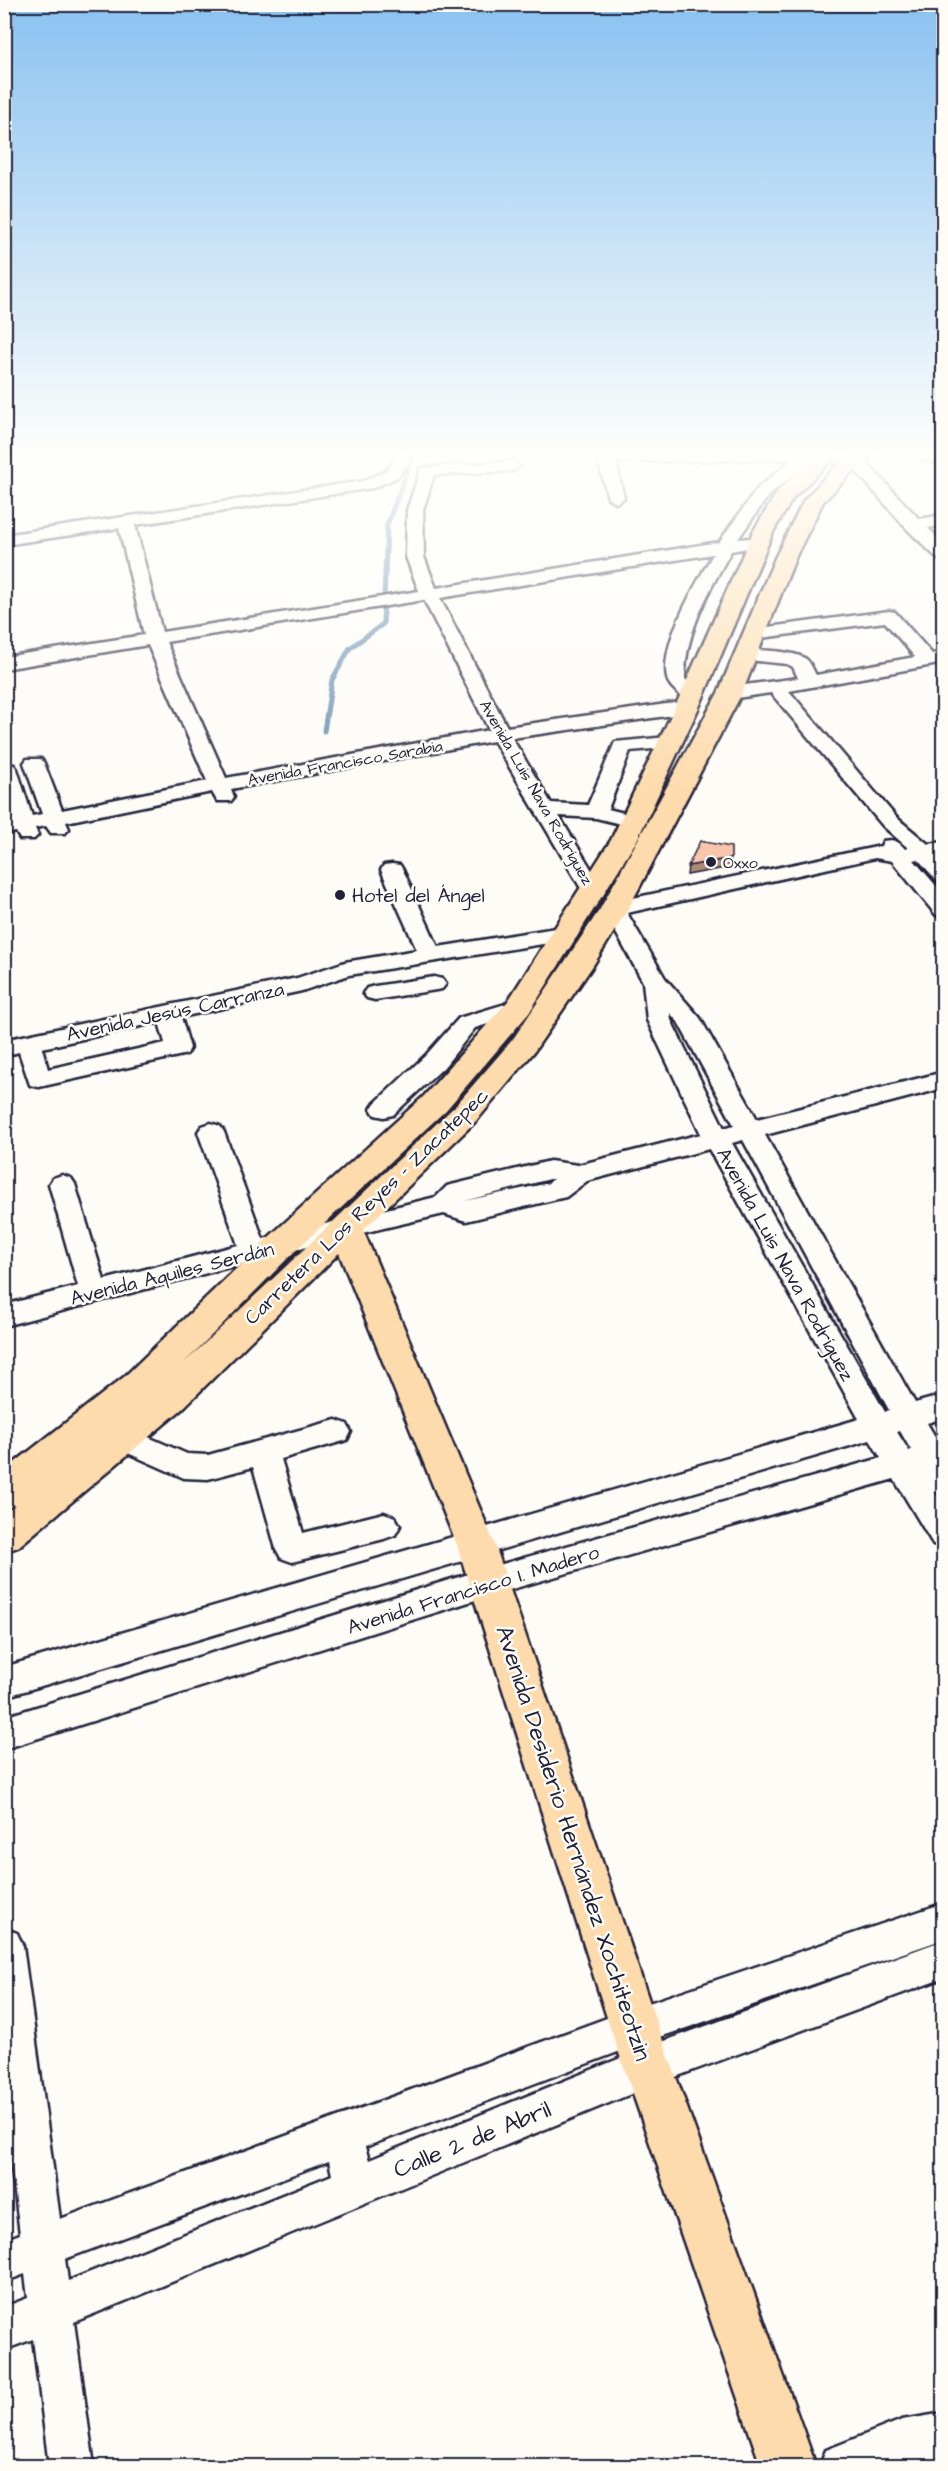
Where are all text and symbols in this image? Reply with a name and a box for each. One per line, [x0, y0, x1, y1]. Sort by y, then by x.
street label: Avenida Luis Nava Rodríguez [473, 696, 598, 890]
street label: Avenida Francisco Sarabia [246, 735, 444, 791]
place label: Oxxo [723, 852, 758, 874]
marker: Oxxo [704, 855, 718, 869]
place label: Hotel del Ángel [352, 882, 485, 911]
marker: Hotel del Ángel [333, 888, 347, 902]
street label: Avenida Jesús Carranza [64, 975, 287, 1049]
street label: Carretera Los Reyes - Zacatepec [238, 1082, 496, 1332]
street label: Avenida Luis Nava Rodríguez [708, 1143, 861, 1387]
street label: Avenida Aquiles Serdán [68, 1235, 277, 1313]
street label: Avenida Francisco I. Madero [344, 1538, 603, 1642]
street label: Avenida Desiderio Hernández Xochiteotzin [486, 1621, 660, 2065]
street label: Calle 2 de Abril [389, 2093, 556, 2187]

